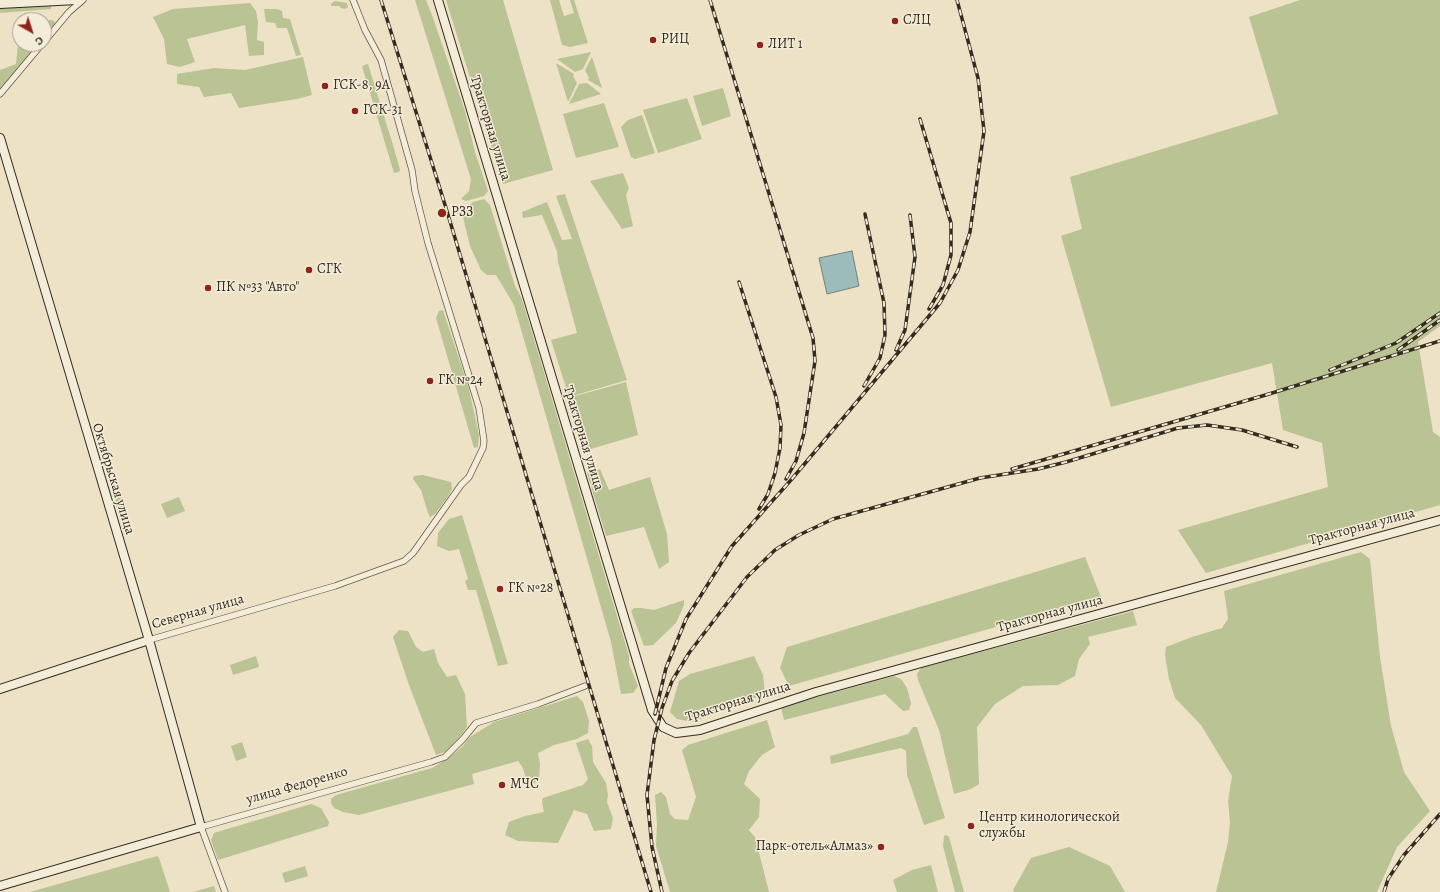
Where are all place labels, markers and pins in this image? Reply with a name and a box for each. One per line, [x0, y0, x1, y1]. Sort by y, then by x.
place label: СЛЦ [903, 13, 931, 29]
marker: СЛЦ [890, 16, 900, 26]
place label: РИЦ [661, 32, 689, 48]
marker: РИЦ [648, 35, 658, 45]
place label: ЛИТ 1 [768, 37, 803, 53]
marker: ЛИТ 1 [755, 40, 765, 50]
place label: ГСК-8, 9А [333, 78, 390, 94]
marker: ГСК-8, 9А [320, 81, 330, 91]
place label: ГСК-31 [363, 103, 402, 119]
marker: ГСК-31 [350, 106, 360, 116]
place label: РЗЗ [451, 205, 473, 221]
marker: РЗЗ [436, 207, 448, 219]
place label: СГК [317, 262, 342, 278]
marker: СГК [304, 265, 314, 275]
place label: ПК №33 "Авто" [216, 280, 299, 296]
marker: ПК №33 "Авто" [203, 283, 213, 293]
place label: ГК №24 [438, 373, 483, 389]
marker: ГК №24 [425, 376, 435, 386]
place label: ГК №28 [508, 581, 553, 597]
marker: ГК №28 [495, 584, 505, 594]
place label: МЧС [510, 777, 539, 793]
marker: МЧС [497, 780, 507, 790]
place label: Центр кинологической службы [979, 810, 1120, 842]
marker: Центр кинологической службы [966, 821, 976, 831]
place label: Парк-отель«Алмаз» [756, 839, 873, 855]
marker: Парк-отель«Алмаз» [876, 842, 886, 852]

